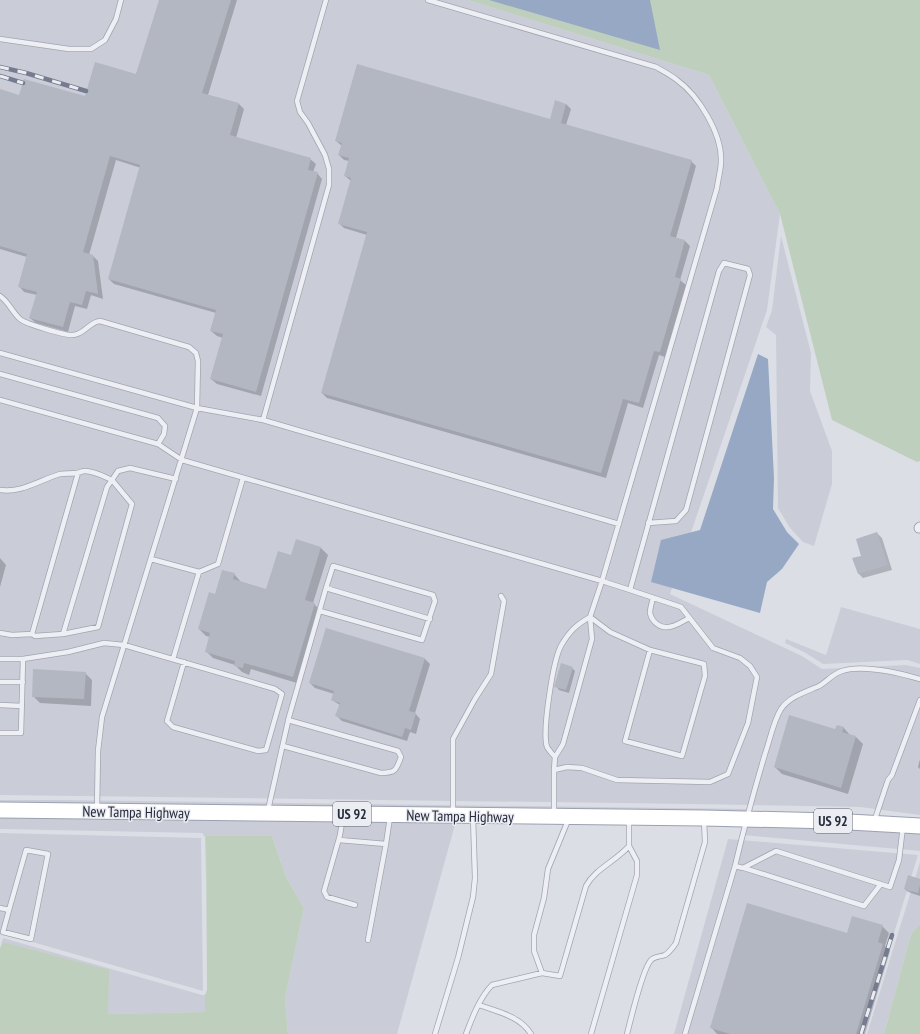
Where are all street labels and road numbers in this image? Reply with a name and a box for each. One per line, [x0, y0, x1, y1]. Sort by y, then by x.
street label: New Tampa Highway [82, 802, 190, 822]
road number: US 92 [333, 802, 371, 826]
street label: New Tampa Highway [406, 806, 514, 826]
road number: US 92 [814, 809, 852, 833]

